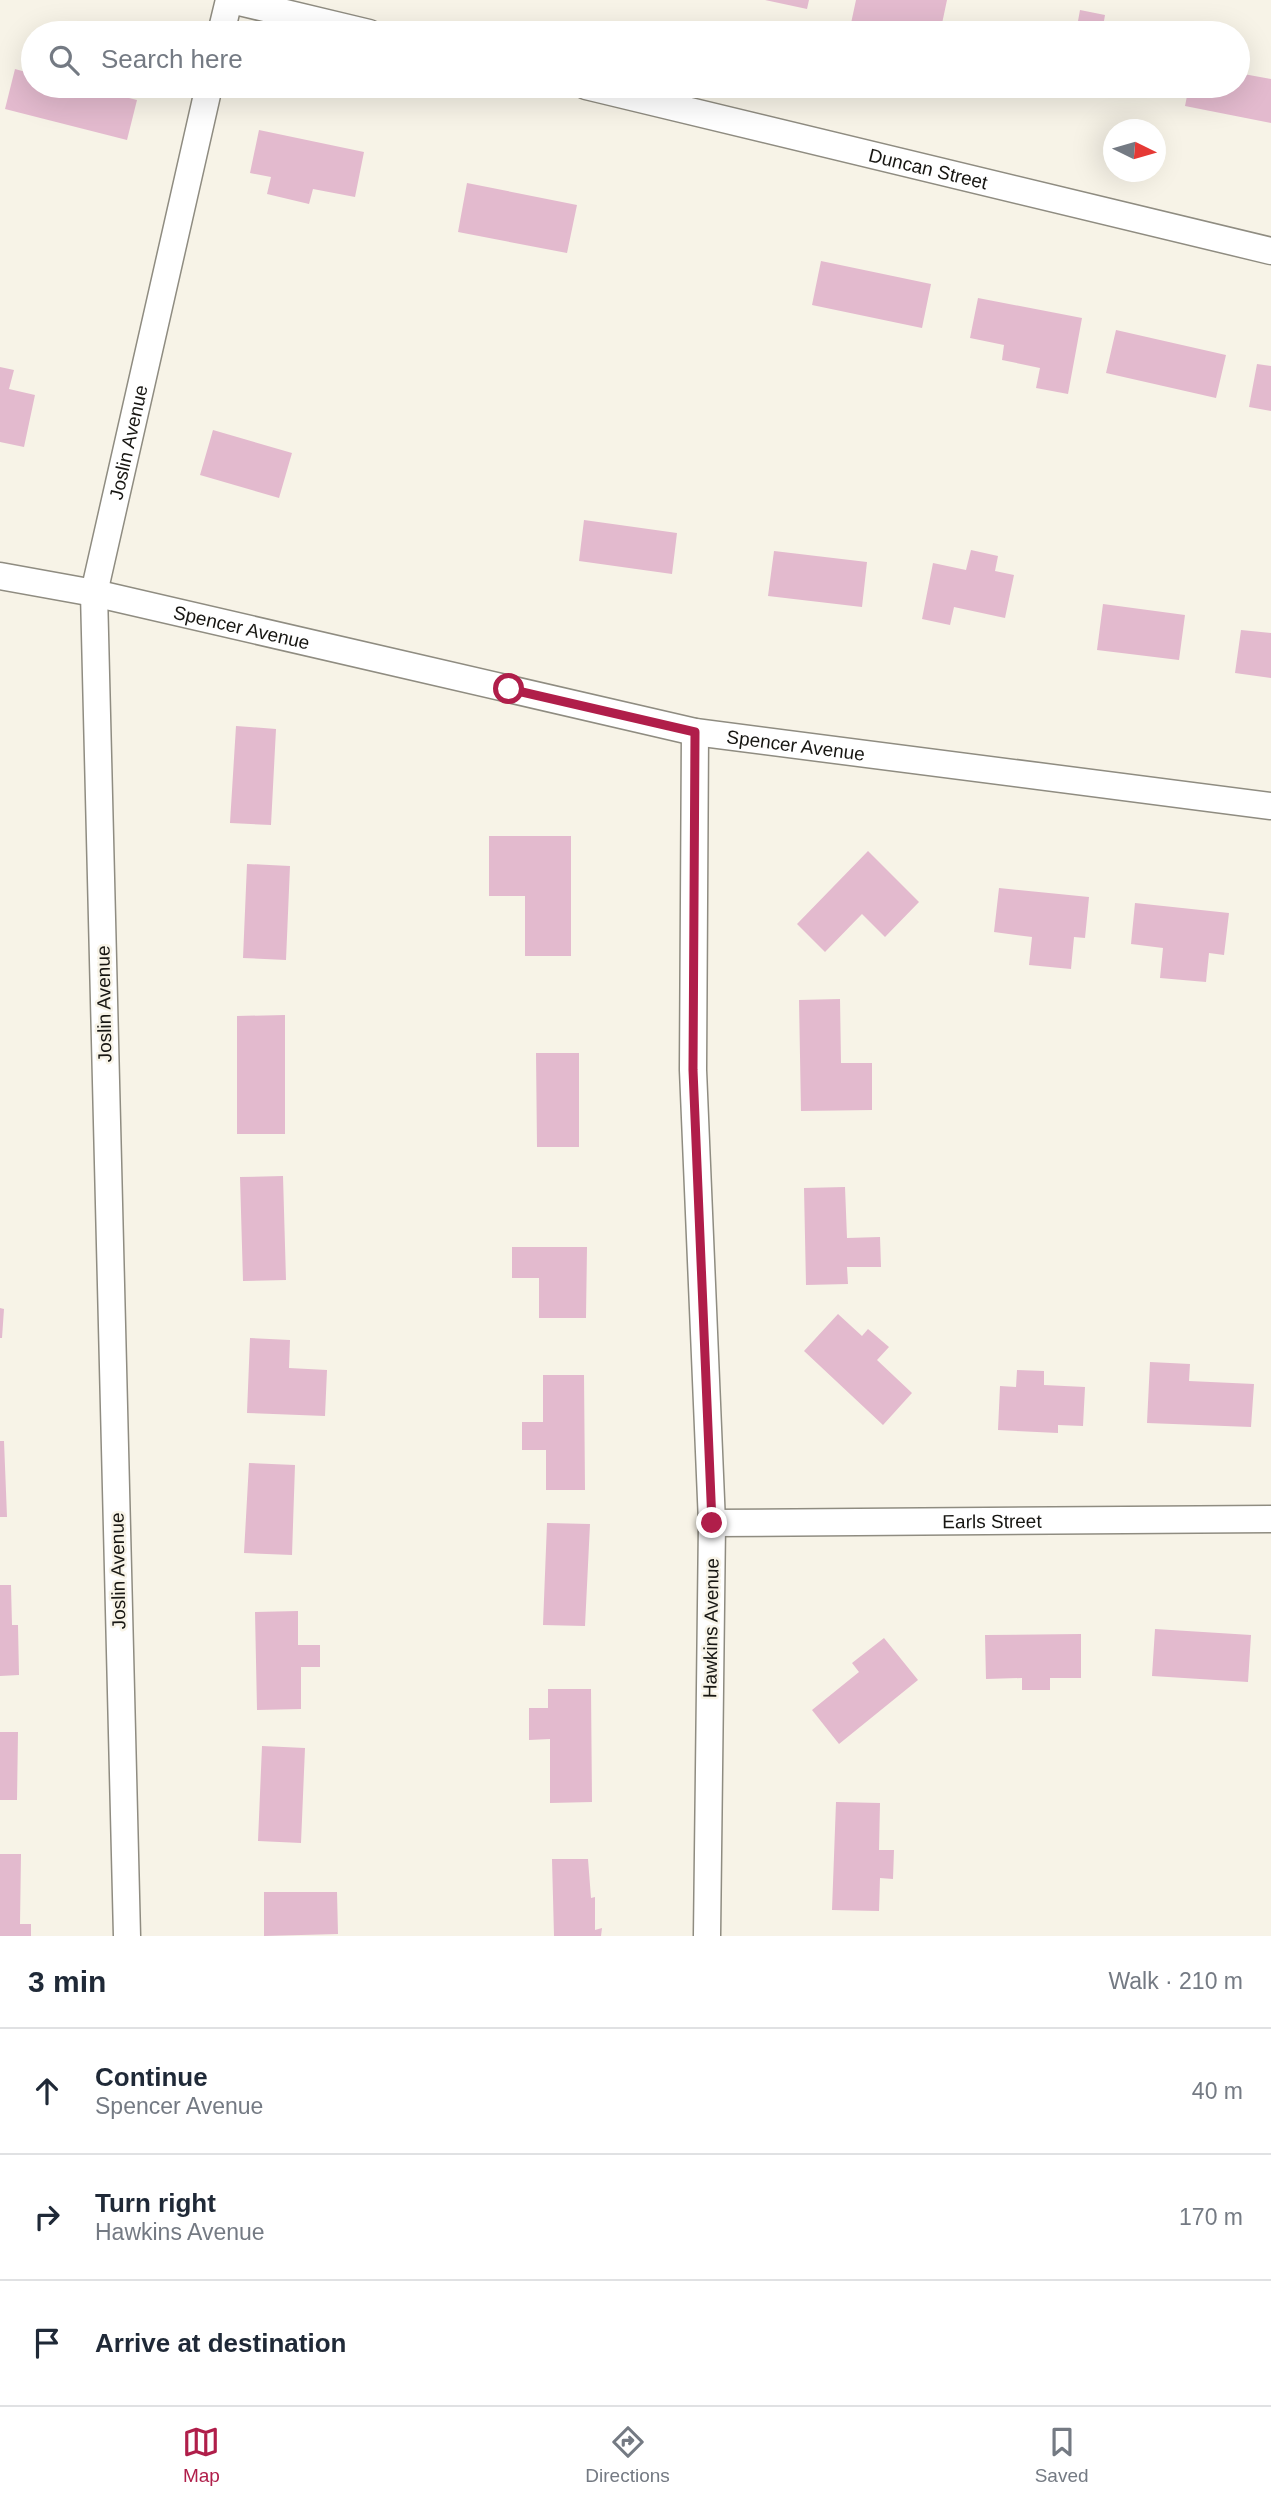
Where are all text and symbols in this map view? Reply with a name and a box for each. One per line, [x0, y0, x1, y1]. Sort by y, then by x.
search box [21, 21, 1250, 98]
icon: search [45, 41, 83, 79]
text: Search here [101, 44, 243, 74]
north arrow [1103, 119, 1166, 182]
street label: Duncan Street [867, 144, 990, 193]
street label: Joslin Avenue [105, 383, 151, 502]
street label: Spencer Avenue [171, 601, 312, 653]
route start [493, 673, 524, 704]
street label: Spencer Avenue [725, 726, 866, 764]
street label: Joslin Avenue [92, 945, 116, 1063]
route end [696, 1507, 727, 1538]
street label: Earls Street [942, 1510, 1042, 1532]
street label: Joslin Avenue [106, 1512, 130, 1630]
street label: Hawkins Avenue [699, 1558, 723, 1698]
text: 3 min [28, 1965, 106, 1998]
text: Walk · 210 m [1108, 1968, 1243, 1994]
text: Continue [95, 2062, 208, 2092]
icon: ahead [28, 2072, 66, 2110]
text: 40 m [1192, 2078, 1243, 2104]
text: Spencer Avenue [95, 2093, 263, 2119]
text: Turn right [95, 2188, 216, 2218]
icon: right [28, 2198, 66, 2236]
text: 170 m [1179, 2204, 1243, 2230]
text: Hawkins Avenue [95, 2219, 265, 2245]
icon: arrive [28, 2324, 66, 2362]
text: Arrive at destination [95, 2328, 346, 2358]
tab: Map [182, 2423, 220, 2487]
tab: Directions [585, 2423, 670, 2487]
tab: Saved [1035, 2423, 1089, 2487]

